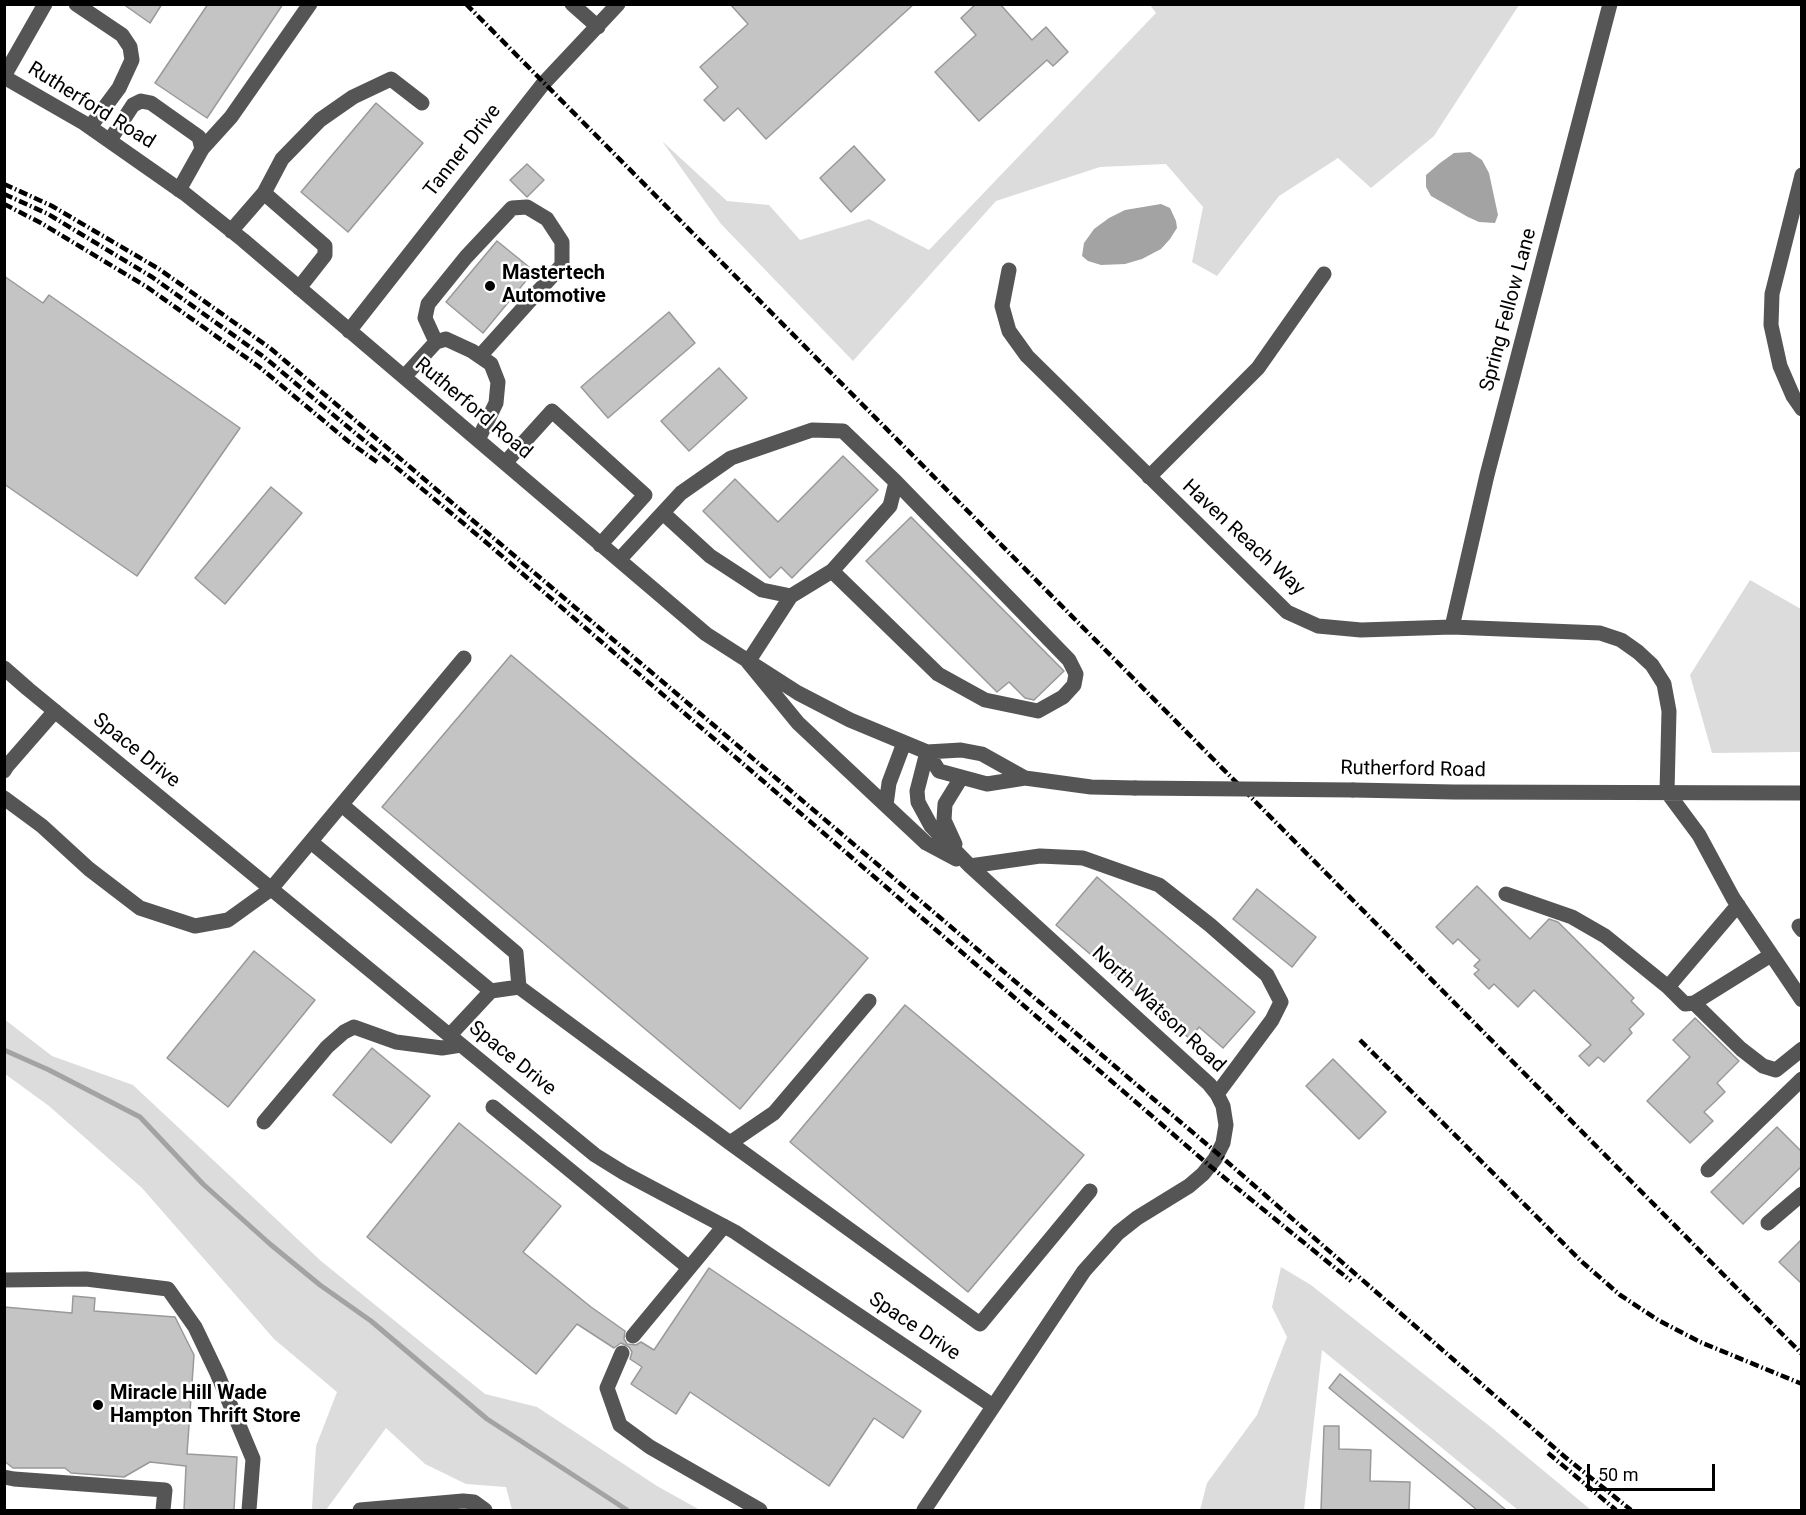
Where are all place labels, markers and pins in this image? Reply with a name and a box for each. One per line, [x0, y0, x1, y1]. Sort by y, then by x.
place label: Mastertech Automotive [502, 262, 606, 309]
marker: Mastertech Automotive [483, 279, 497, 293]
place label: Miracle Hill Wade Hampton Thrift Store [110, 1382, 301, 1429]
marker: Miracle Hill Wade Hampton Thrift Store [91, 1398, 105, 1412]

